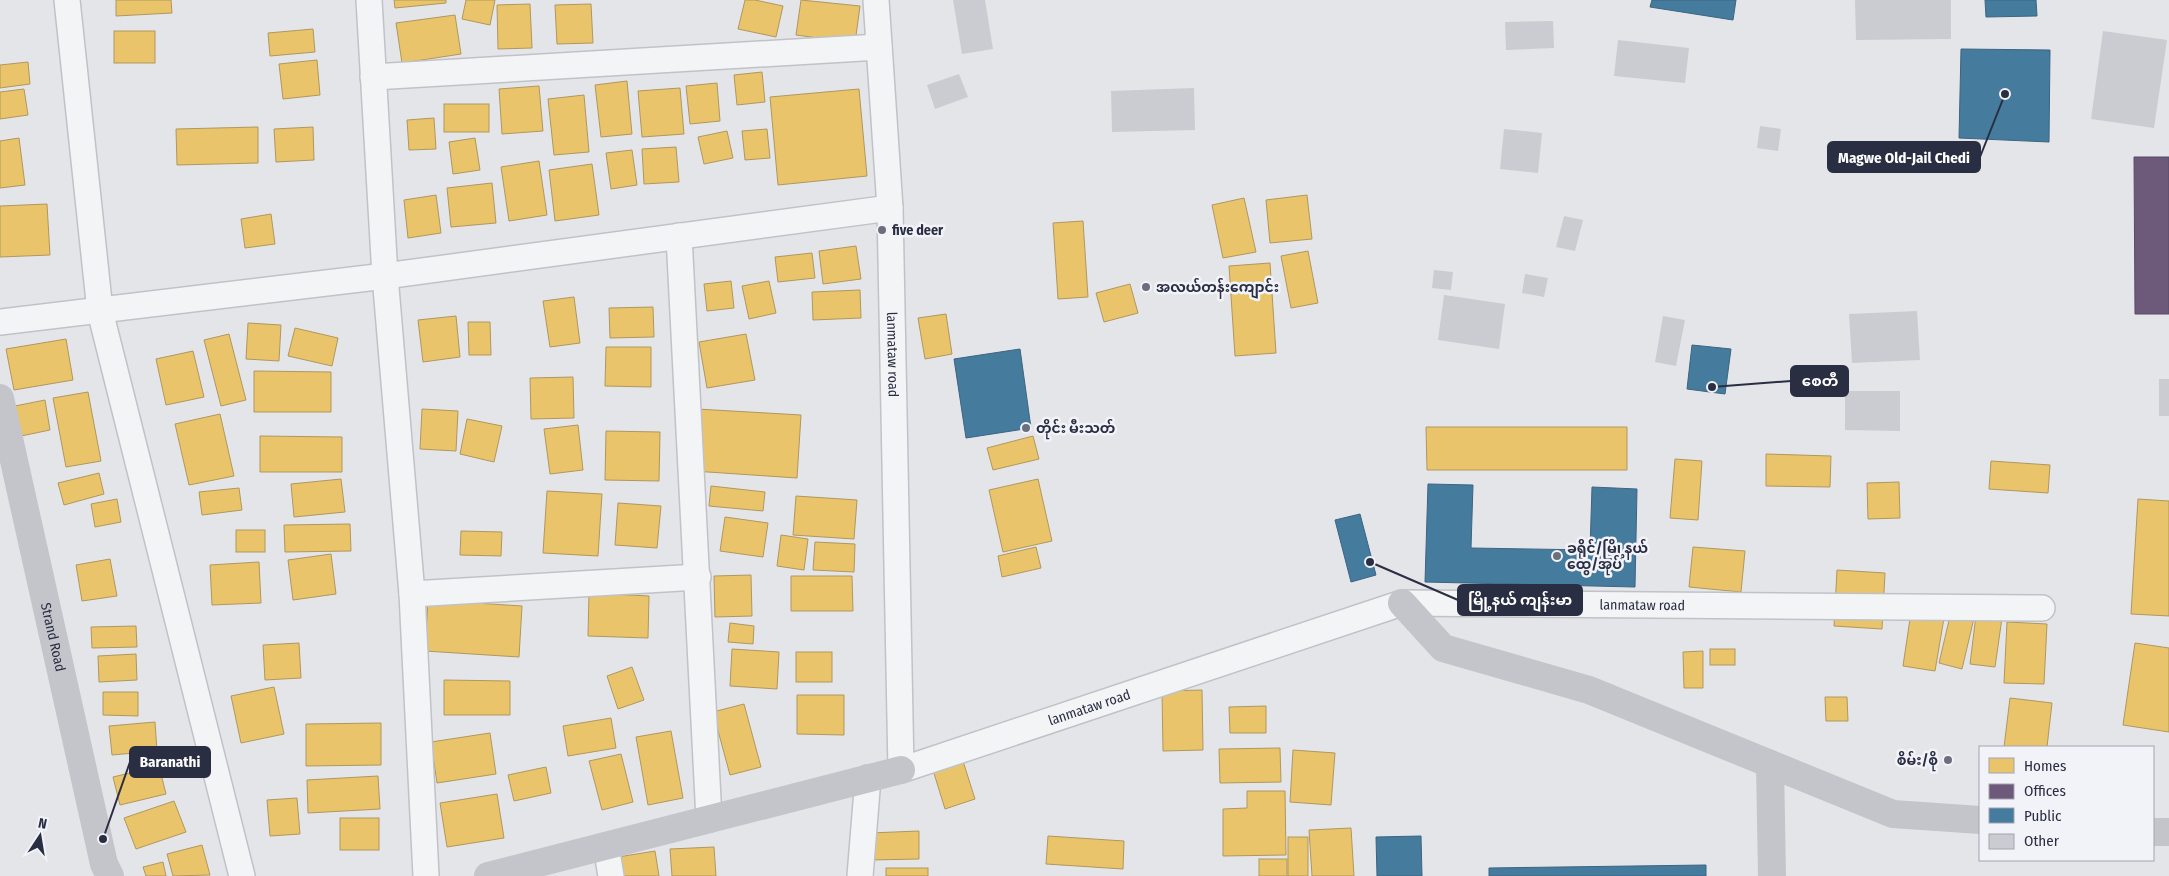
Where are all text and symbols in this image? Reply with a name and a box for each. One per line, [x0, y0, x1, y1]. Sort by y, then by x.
callout: Magwe Old-Jail Chedi [1828, 142, 1980, 172]
text: Magwe Old-Jail Chedi [1838, 149, 1970, 167]
place label: five deer [892, 222, 944, 239]
marker: five deer [876, 224, 888, 236]
place label: အလယ်တန်းကျောင်း [1156, 277, 1279, 299]
marker: အလယ်တန်းကျောင်း [1140, 281, 1152, 293]
street label: lanmataw road [883, 312, 902, 397]
callout: စေတီ [1791, 366, 1848, 396]
text: စေတီ [1802, 371, 1838, 390]
place label: တိုင်း မီးသတ် [1036, 418, 1115, 440]
marker: တိုင်း မီးသတ် [1020, 422, 1032, 434]
place label: ခရိုင်/မြို့နယ် ထွေ/အုပ် [1567, 538, 1648, 576]
marker: ခရိုင်/မြို့နယ် ထွေ/အုပ် [1551, 550, 1563, 562]
callout: မြို့နယ် ကျန်းမာ [1458, 585, 1582, 615]
text: မြို့နယ် ကျန်းမာ [1468, 590, 1572, 612]
street label: lanmataw road [1600, 597, 1685, 614]
street label: Strand Road [37, 601, 69, 673]
street label: lanmataw road [1046, 686, 1133, 729]
legend [1979, 746, 2154, 861]
callout: Baranathi [130, 747, 210, 777]
place label: စိမ်း/စို [1897, 750, 1938, 772]
text: Baranathi [140, 753, 200, 771]
marker: စိမ်း/စို [1942, 754, 1954, 766]
text: Homes [2024, 757, 2066, 775]
text: Offices [2024, 782, 2066, 800]
text: Public [2024, 807, 2062, 825]
north arrow [15, 811, 65, 861]
text: N [37, 815, 48, 833]
text: Other [2024, 832, 2060, 850]

